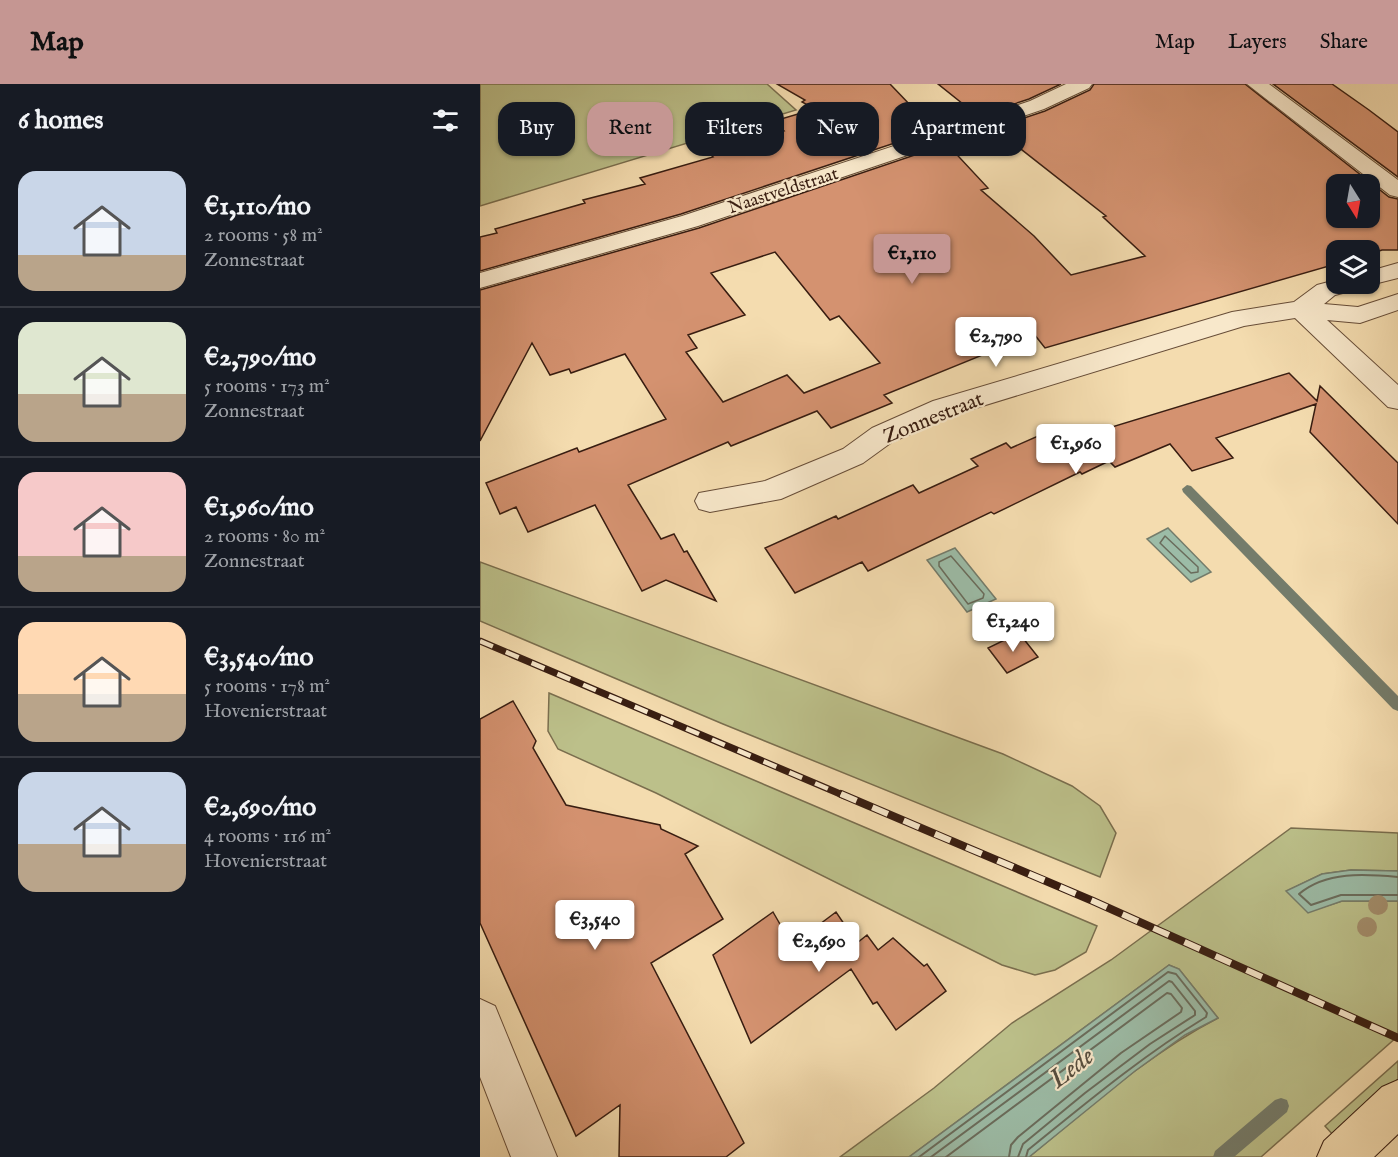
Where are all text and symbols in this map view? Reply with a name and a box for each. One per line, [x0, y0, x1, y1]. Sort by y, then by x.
text: Map [30, 25, 84, 60]
text: Map [1155, 29, 1195, 56]
text: Layers [1228, 29, 1287, 56]
text: Share [1320, 29, 1368, 56]
chip: Buy [498, 102, 575, 156]
chip: Rent [587, 102, 673, 156]
chip: Filters [685, 102, 784, 156]
chip: New [796, 102, 879, 156]
chip: Apartment [891, 102, 1026, 156]
text: 6 homes [18, 104, 103, 137]
icon: filters [429, 104, 462, 137]
street label: Naastveldstraat [725, 163, 842, 220]
north arrow [1326, 174, 1380, 228]
map controls [1326, 174, 1380, 294]
text: €1,110/mo [204, 190, 311, 223]
icon: home [66, 195, 138, 267]
text: 2 rooms · 58 m² [204, 223, 323, 248]
pin: €1,110 [863, 234, 961, 285]
button: layers [1326, 240, 1380, 294]
text: €1,110 [887, 241, 937, 266]
text: Zonnestraat [204, 248, 305, 273]
pin: €2,790 [947, 317, 1045, 368]
text: €2,790 [969, 324, 1023, 349]
text: €2,790/mo [204, 341, 316, 374]
icon: home [66, 346, 138, 418]
text: 5 rooms · 173 m² [204, 374, 330, 399]
street label: Zonnestraat [880, 386, 988, 451]
text: Zonnestraat [204, 399, 305, 424]
pin: €1,960 [1027, 424, 1125, 475]
text: €1,960 [1050, 431, 1102, 456]
text: €1,960/mo [204, 491, 314, 524]
icon: home [66, 496, 138, 568]
text: 2 rooms · 80 m² [204, 524, 325, 549]
text: Zonnestraat [204, 549, 305, 574]
pin: €1,240 [964, 602, 1062, 653]
text: €1,240 [986, 609, 1040, 634]
text: €3,540/mo [204, 641, 314, 674]
icon: home [66, 646, 138, 718]
text: 5 rooms · 178 m² [204, 674, 330, 699]
text: Hovenierstraat [204, 699, 327, 724]
text: €2,690/mo [204, 791, 316, 824]
icon: home [66, 796, 138, 868]
text: 4 rooms · 116 m² [204, 824, 331, 849]
text: Hovenierstraat [204, 849, 327, 874]
pin: €3,540 [546, 900, 644, 951]
text: €3,540 [569, 907, 621, 932]
pin: €2,690 [770, 922, 868, 973]
text: €2,690 [792, 929, 846, 954]
water label: Lede [1042, 1040, 1102, 1097]

